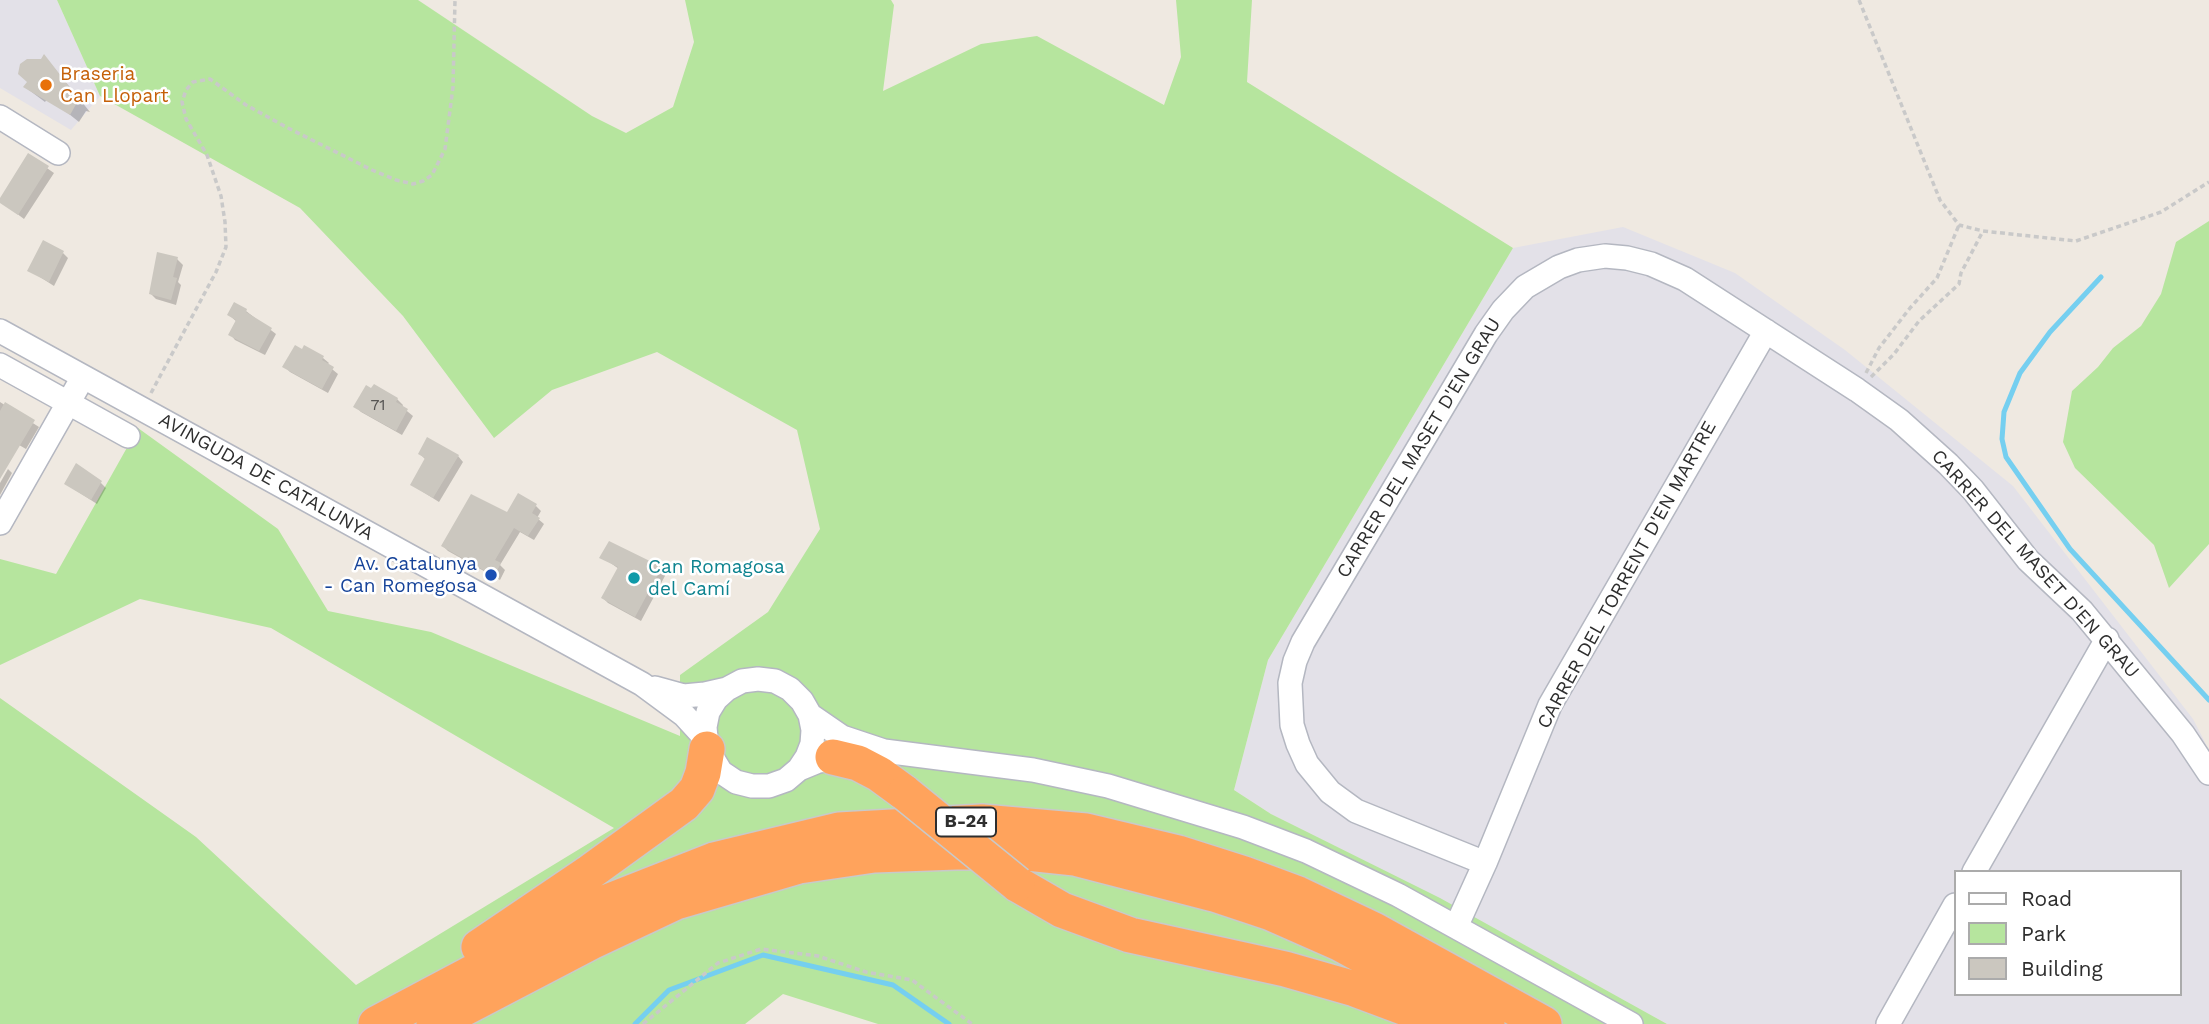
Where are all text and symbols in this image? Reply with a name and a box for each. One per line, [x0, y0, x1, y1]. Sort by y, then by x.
place label: Braseria Can Llopart [60, 63, 168, 107]
marker: Braseria Can Llopart [38, 77, 54, 93]
street label: CARRER DEL MASET D'EN GRAU [1332, 314, 1506, 582]
house number: 71 [370, 395, 386, 415]
street label: AVINGUDA DE CATALUNYA [155, 408, 377, 546]
street label: CARRER DEL TORRENT D'EN MARTRE [1533, 417, 1721, 733]
street label: CARRER DEL MASET D'EN GRAU [1926, 445, 2144, 683]
place label: Av. Catalunya - Can Romegosa [324, 553, 477, 597]
place label: Can Romagosa del Camí [648, 556, 785, 600]
marker: Av. Catalunya - Can Romegosa [483, 567, 499, 583]
marker: Can Romagosa del Camí [626, 570, 642, 586]
road number: B-24 [936, 808, 996, 836]
legend [1954, 870, 2181, 996]
text: Road [2021, 886, 2072, 911]
text: Park [2021, 921, 2066, 946]
text: Building [2021, 956, 2103, 981]

